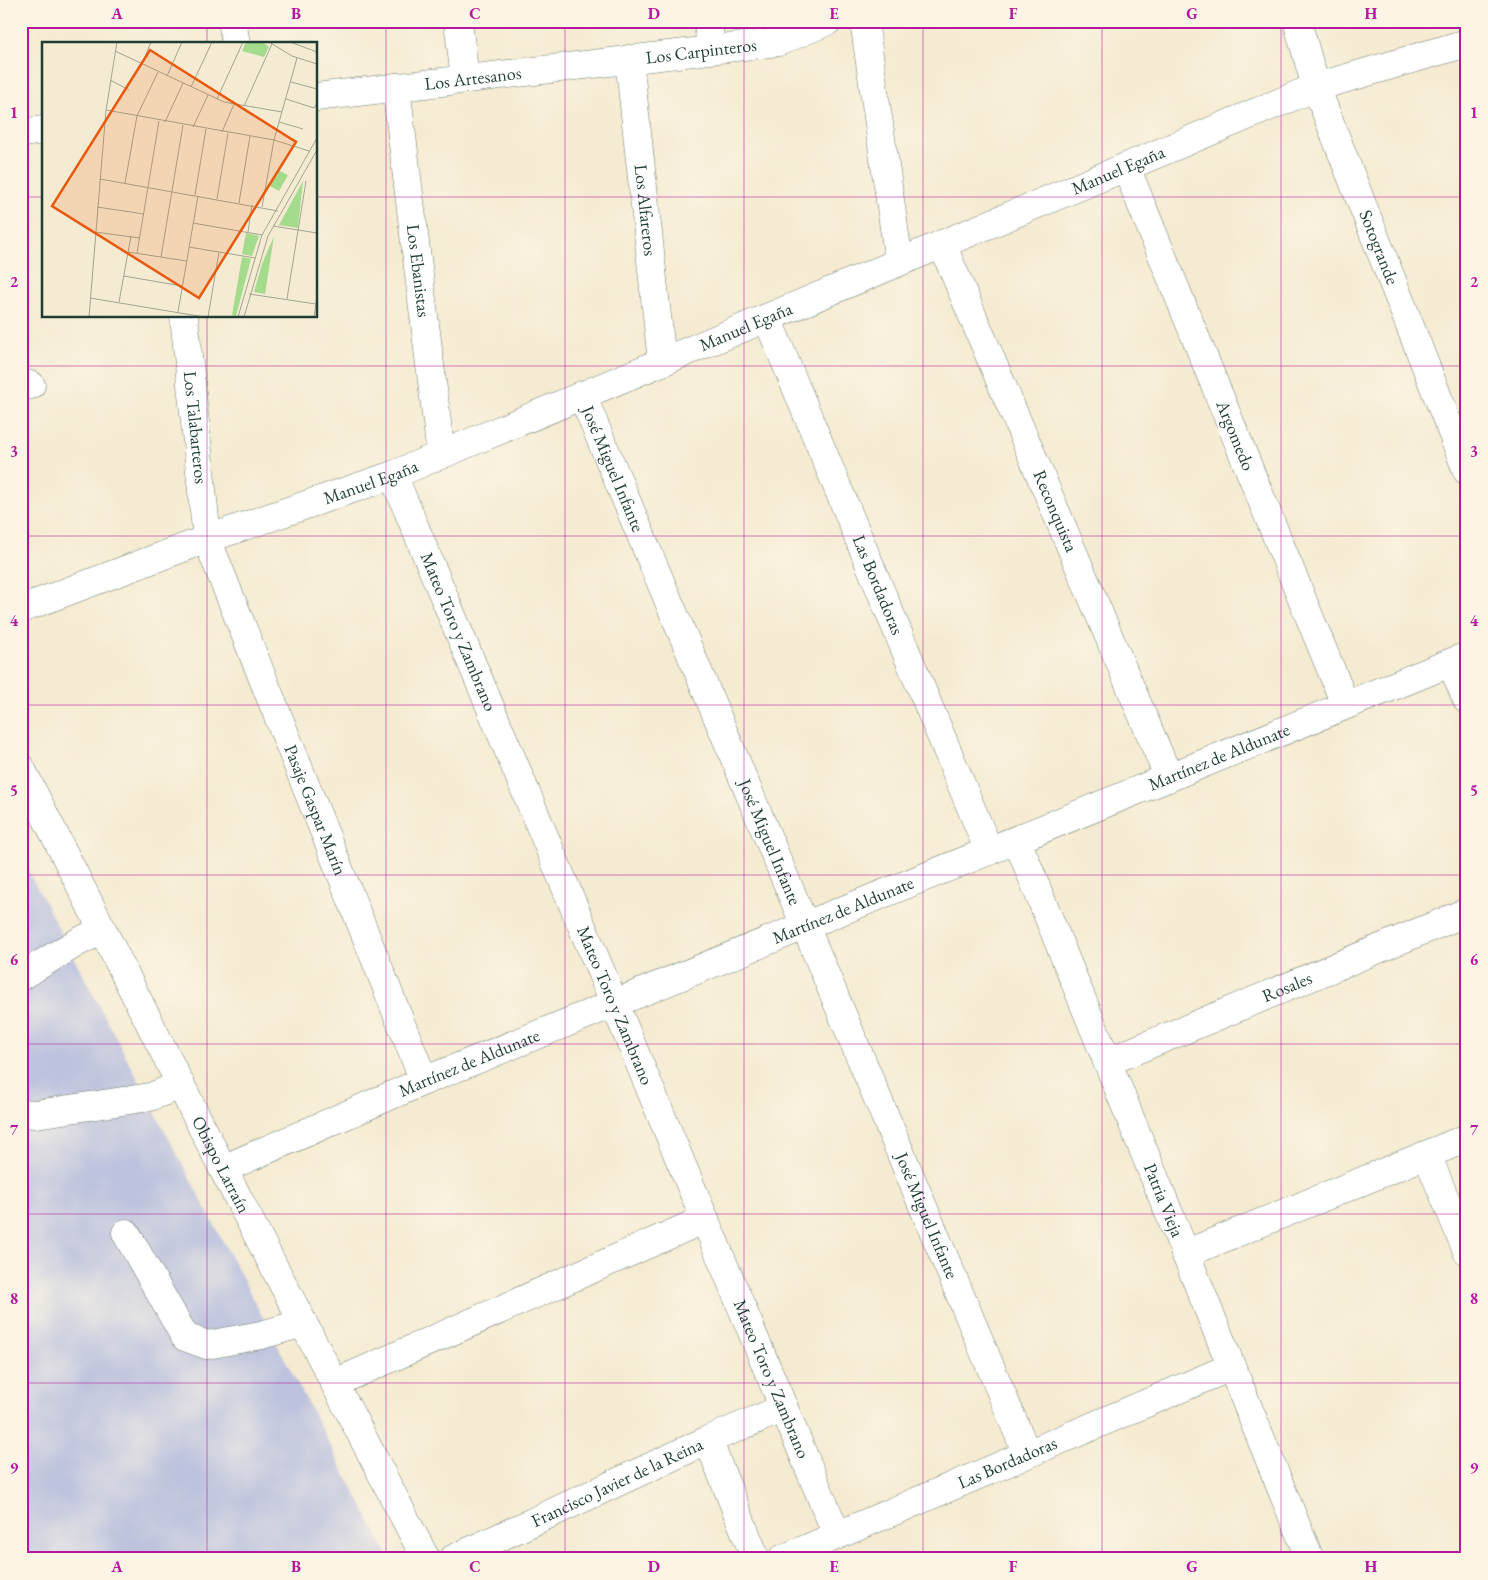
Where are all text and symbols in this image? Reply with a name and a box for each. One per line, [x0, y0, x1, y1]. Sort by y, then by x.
text: A [110, 3, 123, 24]
text: B [291, 3, 301, 24]
text: C [469, 3, 481, 24]
text: D [648, 3, 660, 24]
text: E [829, 3, 839, 24]
text: F [1009, 3, 1018, 24]
text: G [1186, 3, 1198, 24]
text: H [1365, 3, 1378, 24]
street label: Los Carpinteros [644, 33, 758, 69]
inset map [42, 42, 318, 318]
street label: Los Artesanos [423, 61, 523, 95]
text: 1 [10, 102, 18, 123]
text: 1 [1470, 102, 1478, 123]
street label: Manuel Egaña [1068, 140, 1169, 199]
street label: Los Alfareros [630, 163, 662, 257]
street label: Sotogrande [1354, 206, 1405, 288]
street label: Los Ebanistas [402, 223, 436, 319]
text: 2 [10, 271, 19, 292]
text: 2 [1470, 271, 1479, 292]
street label: Manuel Egaña [695, 296, 796, 356]
street label: Los Talabarteros [179, 370, 213, 485]
street label: Argomedo [1211, 396, 1261, 474]
street label: José Miguel Infante [576, 400, 650, 535]
text: 3 [10, 441, 18, 462]
text: 3 [1470, 441, 1478, 462]
street label: Manuel Egaña [320, 454, 422, 509]
street label: Reconquista [1028, 466, 1084, 556]
street label: Las Bordadoras [848, 531, 910, 638]
street label: Mateo Toro y Zambrano [416, 549, 503, 715]
text: 4 [10, 610, 19, 631]
text: 4 [1470, 610, 1479, 631]
street label: Martínez de Aldunate [1145, 717, 1293, 796]
street label: Pasaje Gaspar Marín [279, 741, 353, 879]
street label: José Miguel Infante [733, 774, 807, 909]
text: 5 [10, 780, 18, 801]
text: 5 [1470, 780, 1478, 801]
street label: Martínez de Aldunate [769, 871, 917, 949]
street label: Mateo Toro y Zambrano [572, 922, 659, 1088]
text: 6 [10, 949, 19, 970]
text: 6 [1470, 949, 1479, 970]
street label: Rosales [1258, 966, 1315, 1007]
street label: Martínez de Aldunate [395, 1023, 543, 1102]
street label: Obispo Larraín [187, 1112, 256, 1217]
text: 7 [10, 1119, 19, 1140]
text: 7 [1470, 1119, 1479, 1140]
street label: José Miguel Infante [890, 1147, 964, 1282]
street label: Patria Vieja [1139, 1160, 1190, 1241]
text: 8 [10, 1288, 18, 1309]
text: 8 [1470, 1288, 1478, 1309]
street label: Mateo Toro y Zambrano [729, 1296, 816, 1462]
street label: Las Bordadoras [954, 1431, 1060, 1494]
street label: Francisco Javier de la Reina [527, 1432, 707, 1532]
text: 9 [10, 1457, 19, 1478]
text: 9 [1470, 1457, 1479, 1478]
text: A [110, 1556, 123, 1577]
text: B [291, 1556, 301, 1577]
text: C [469, 1556, 481, 1577]
text: D [648, 1556, 660, 1577]
text: E [829, 1556, 839, 1577]
text: F [1009, 1556, 1018, 1577]
text: G [1186, 1556, 1198, 1577]
text: H [1365, 1556, 1378, 1577]

